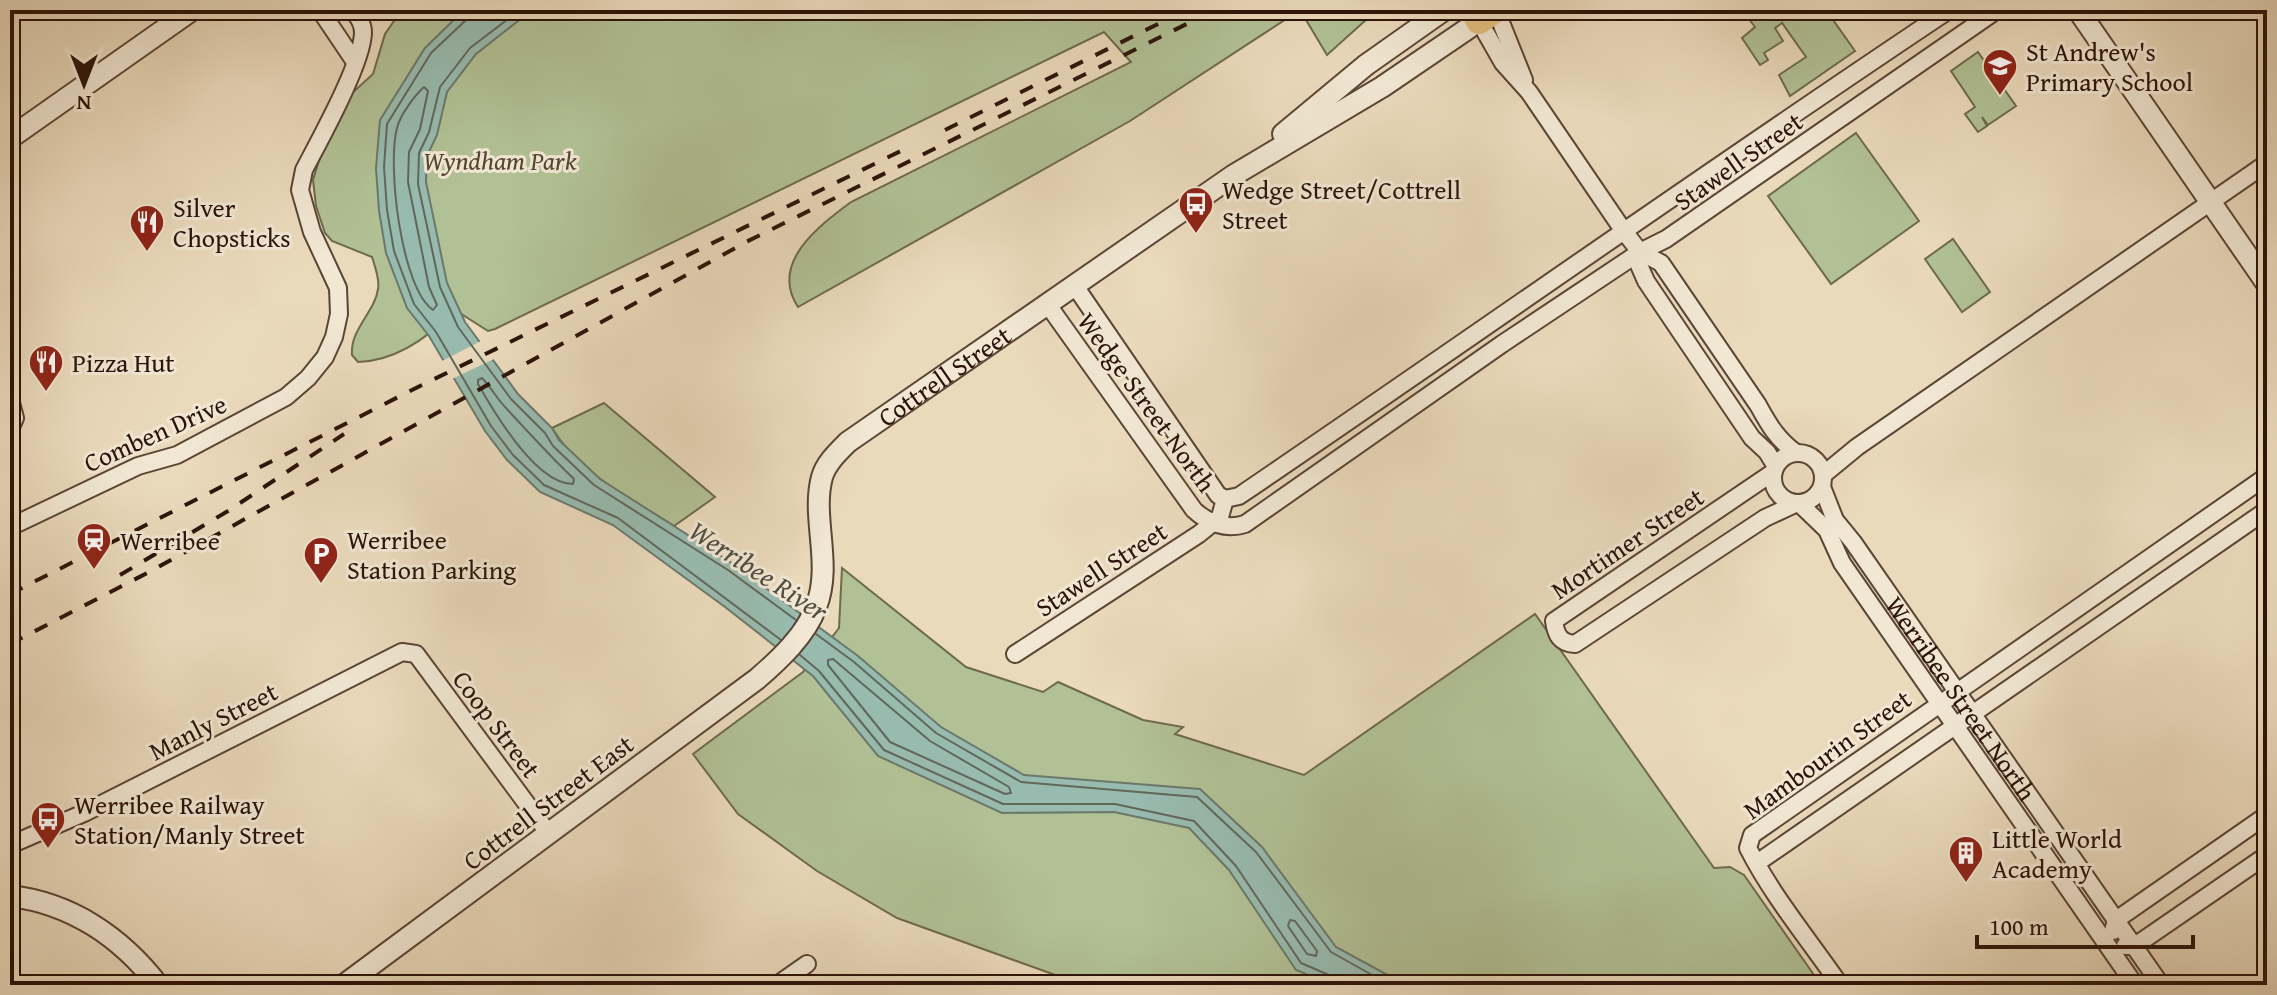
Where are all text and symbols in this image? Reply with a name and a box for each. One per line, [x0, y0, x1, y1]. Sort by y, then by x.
place label: St Andrew's Primary School [2026, 32, 2193, 101]
north arrow [44, 44, 124, 124]
school or university icon: St Andrew's Primary School [1981, 47, 2019, 97]
text: N [76, 88, 91, 120]
street label: Stawell Street [1665, 102, 1811, 220]
park label: Wyndham Park [423, 141, 577, 180]
place label: Wedge Street/Cottrell Street [1222, 170, 1461, 239]
bus stop icon: Wedge Street/Cottrell Street [1177, 185, 1215, 235]
place label: Silver Chopsticks [173, 188, 290, 257]
restaurant icon: Silver Chopsticks [128, 203, 166, 253]
street label: Wedge Street North [1068, 304, 1226, 500]
street label: Cottrell Street [869, 316, 1019, 436]
restaurant icon: Pizza Hut [27, 343, 65, 393]
place label: Pizza Hut [72, 343, 175, 382]
street label: Comben Drive [77, 384, 233, 482]
street label: Mortimer Street [1543, 477, 1711, 609]
water label: Werribee River [682, 510, 838, 631]
street label: Stawell Street [1027, 512, 1175, 626]
place label: Werribee Station Parking [347, 520, 516, 589]
station icon: Werribee [75, 521, 113, 571]
place label: Werribee [120, 521, 220, 560]
parking icon: Werribee Station Parking [302, 535, 340, 585]
street label: Werribee Street North [1876, 588, 2047, 809]
street label: Coop Street [443, 662, 551, 786]
street label: Manly Street [142, 672, 284, 770]
street label: Mambourin Street [1735, 680, 1919, 828]
street label: Cottrell Street East [454, 725, 642, 879]
place label: Werribee Railway Station/Manly Street [74, 785, 305, 854]
bus stop icon: Werribee Railway Station/Manly Street [29, 800, 67, 850]
place label: Little World Academy [1992, 819, 2122, 888]
building icon: Little World Academy [1947, 834, 1985, 884]
scale bar [1977, 899, 2193, 949]
text: 100 m [1989, 909, 2049, 944]

